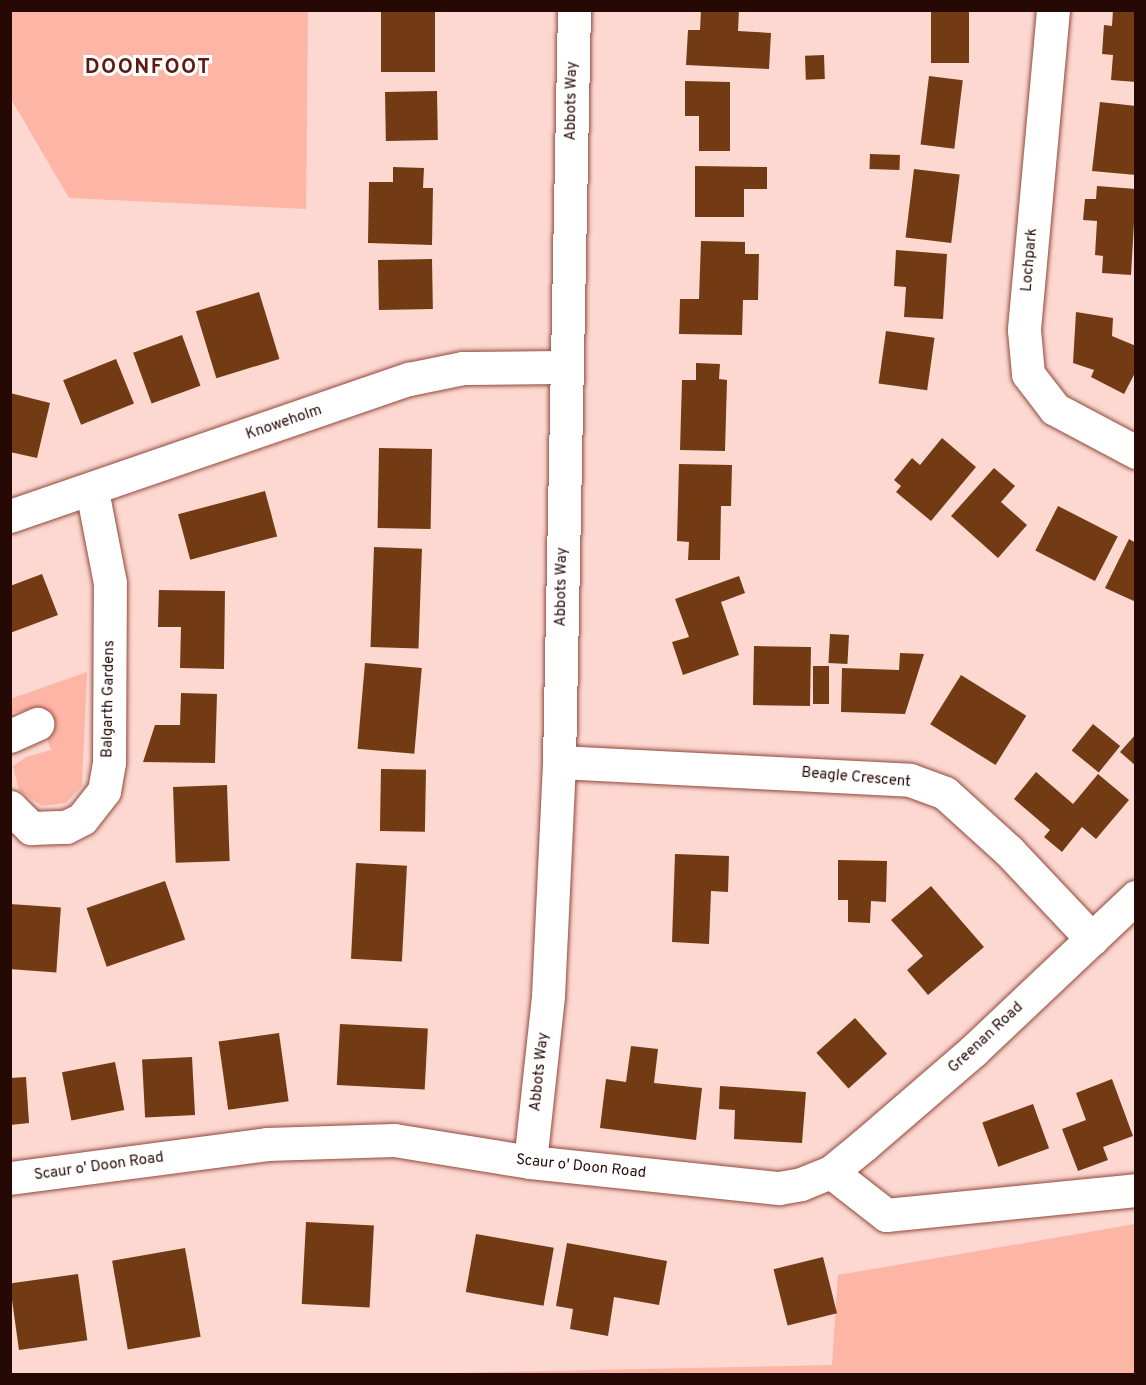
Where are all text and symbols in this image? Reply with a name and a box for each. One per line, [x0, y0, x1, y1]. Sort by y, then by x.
district label: DOONFOOT [85, 55, 211, 81]
street label: Abbots Way [562, 61, 582, 141]
street label: Lochpark [1018, 228, 1042, 292]
street label: Knoweholm [244, 402, 324, 444]
street label: Abbots Way [552, 547, 572, 627]
street label: Balgarth Gardens [99, 640, 119, 758]
street label: Beagle Crescent [801, 764, 911, 792]
street label: Greenan Road [945, 999, 1027, 1077]
street label: Abbots Way [527, 1031, 553, 1113]
street label: Scaur o' Doon Road [33, 1149, 165, 1185]
street label: Scaur o' Doon Road [515, 1151, 647, 1183]

